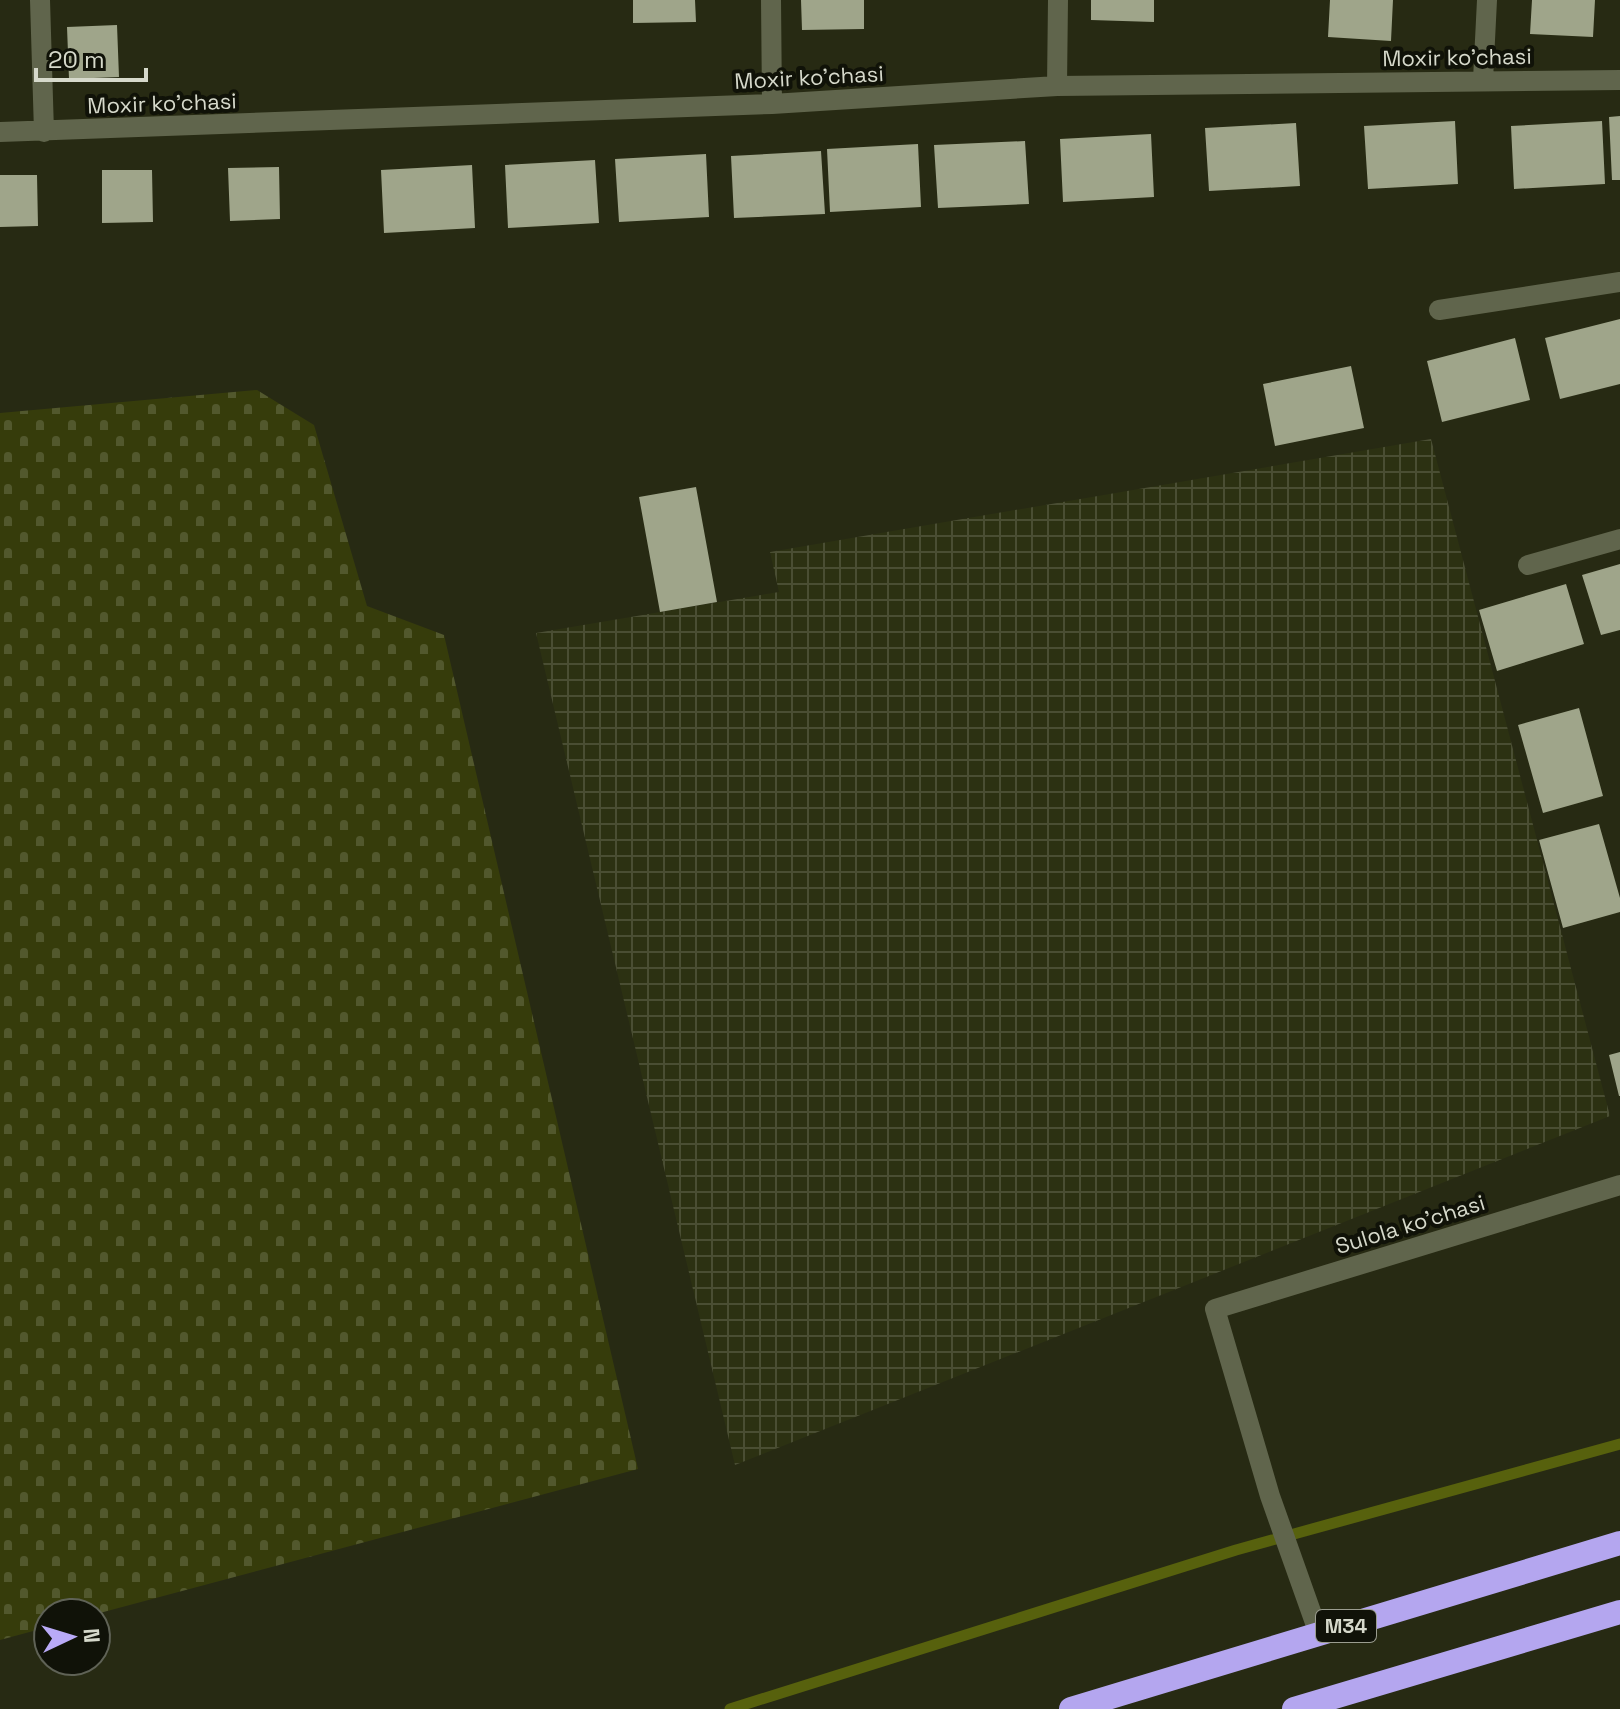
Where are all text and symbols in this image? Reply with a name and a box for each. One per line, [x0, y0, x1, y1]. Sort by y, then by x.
scale bar [36, 32, 146, 82]
street label: Moxir ko'chasi [1382, 42, 1532, 72]
text: 20 m [48, 44, 105, 75]
street label: Moxir ko'chasi [734, 59, 884, 95]
street label: Moxir ko'chasi [87, 86, 237, 120]
street label: Sulola ko'chasi [1332, 1188, 1488, 1260]
north arrow [32, 1597, 112, 1677]
road number: M34 [1316, 1610, 1376, 1642]
text: N [77, 1627, 106, 1644]

